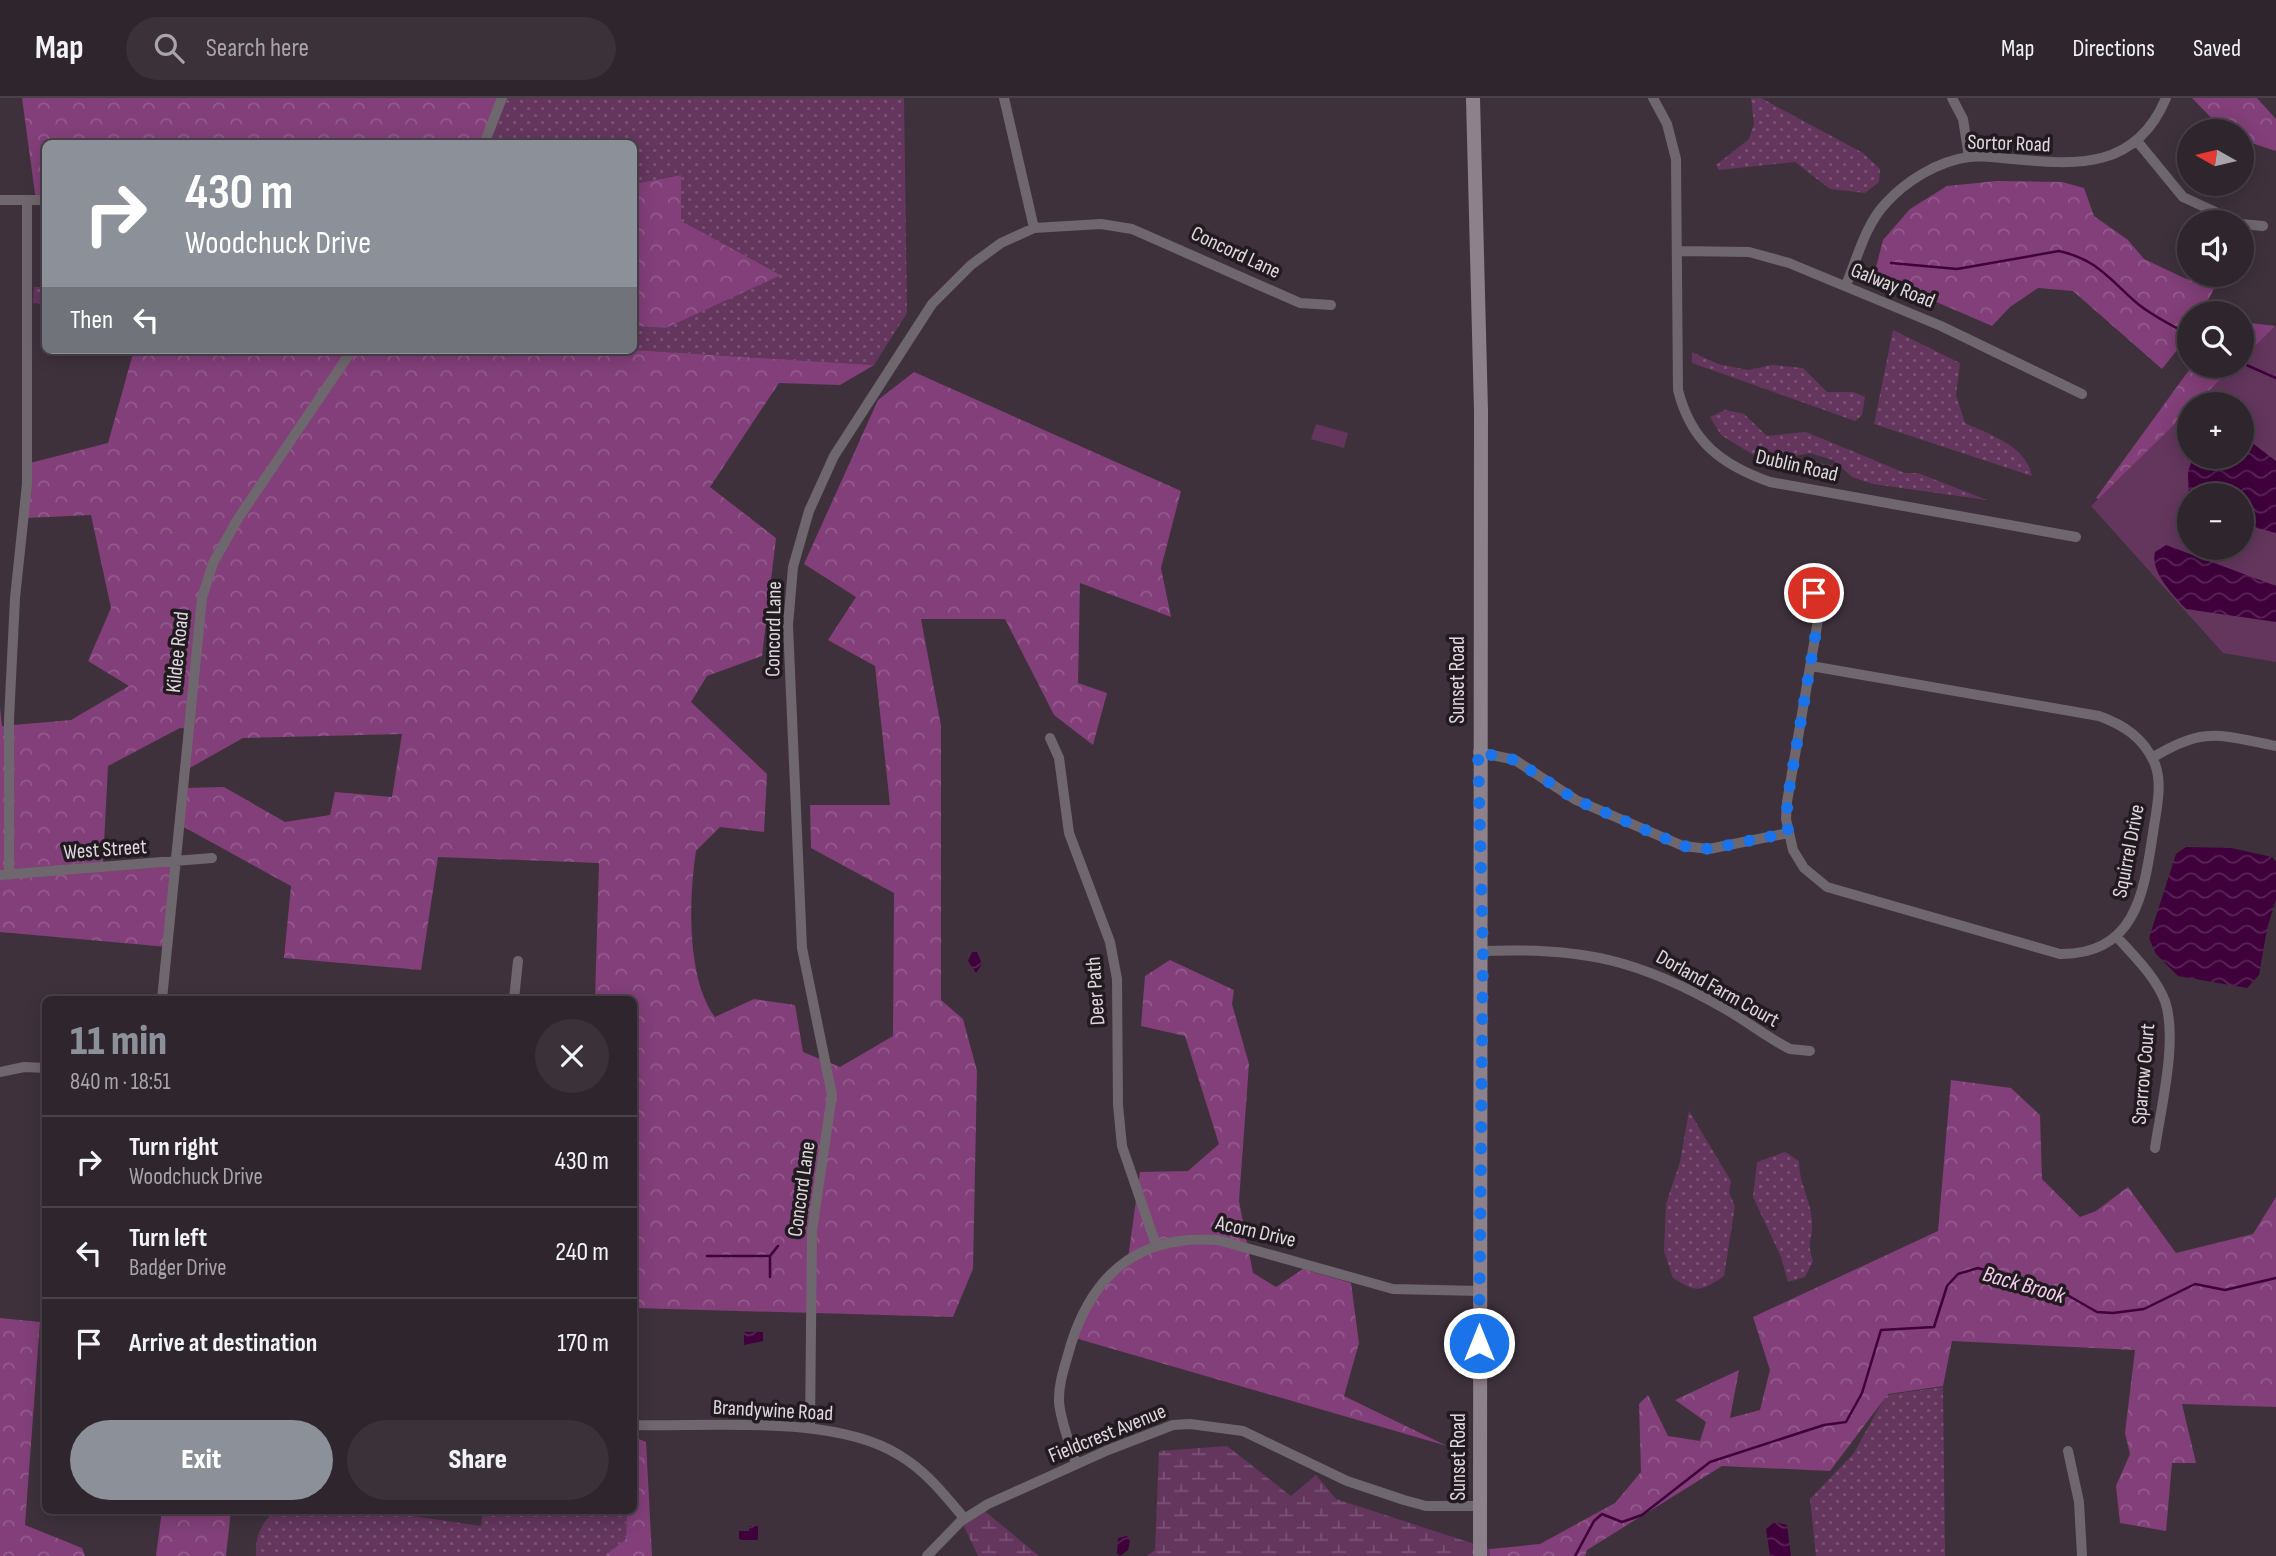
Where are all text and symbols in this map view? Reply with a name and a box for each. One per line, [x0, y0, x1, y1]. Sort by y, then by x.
search box [126, 17, 616, 80]
text: Map [35, 28, 84, 68]
icon: search [150, 29, 188, 67]
text: Search here [206, 33, 309, 64]
text: Map [2001, 34, 2034, 63]
text: Directions [2072, 34, 2155, 63]
text: Saved [2193, 34, 2241, 63]
north arrow [2177, 119, 2254, 196]
map controls [2177, 119, 2254, 560]
street label: Sortor Road [1967, 130, 2051, 157]
text: 430 m [185, 164, 293, 223]
icon: right [70, 168, 161, 259]
button: sound [2177, 210, 2254, 287]
street label: Concord Lane [1187, 221, 1284, 284]
text: Woodchuck Drive [185, 224, 371, 263]
street label: Galway Road [1847, 257, 1938, 314]
icon: left [127, 301, 165, 339]
button: search [2177, 301, 2254, 378]
text: Then [70, 305, 113, 336]
button: + [2177, 392, 2254, 469]
street label: Dublin Road [1753, 444, 1840, 487]
button: − [2177, 483, 2254, 560]
pin [1784, 563, 1844, 623]
icon: arrive [1795, 574, 1833, 612]
street label: Concord Lane [760, 581, 787, 677]
street label: Kildee Road [161, 610, 194, 694]
street label: Sunset Road [1445, 636, 1470, 724]
street label: Squirrel Drive [2107, 802, 2150, 900]
street label: West Street [63, 834, 147, 865]
street label: Dorland Farm Court [1652, 944, 1784, 1033]
street label: Deer Path [1081, 956, 1110, 1026]
text: 11 min [70, 1016, 167, 1067]
button: close [535, 1019, 609, 1093]
street label: Sparrow Court [2127, 1022, 2160, 1126]
text: 840 m · 18:51 [70, 1068, 170, 1096]
text: Turn right [129, 1132, 218, 1163]
street label: Concord Lane [782, 1140, 821, 1238]
icon: right [70, 1143, 108, 1181]
text: 430 m [555, 1146, 609, 1177]
text: Woodchuck Drive [129, 1163, 263, 1191]
street label: Acorn Drive [1212, 1210, 1298, 1253]
text: Turn left [129, 1223, 207, 1254]
icon: left [70, 1234, 108, 1272]
text: 240 m [555, 1237, 609, 1268]
text: Badger Drive [129, 1254, 227, 1282]
water label: Back Brook [1979, 1260, 2069, 1310]
position arrow [1442, 1306, 1516, 1380]
icon: arrive [70, 1325, 108, 1363]
text: Arrive at destination [129, 1328, 317, 1359]
text: 170 m [557, 1328, 609, 1359]
street label: Brandywine Road [712, 1395, 834, 1426]
street label: Fieldcrest Avenue [1045, 1399, 1170, 1468]
street label: Sunset Road [1446, 1413, 1471, 1501]
button: Exit [70, 1420, 333, 1500]
button: Share [347, 1420, 609, 1500]

